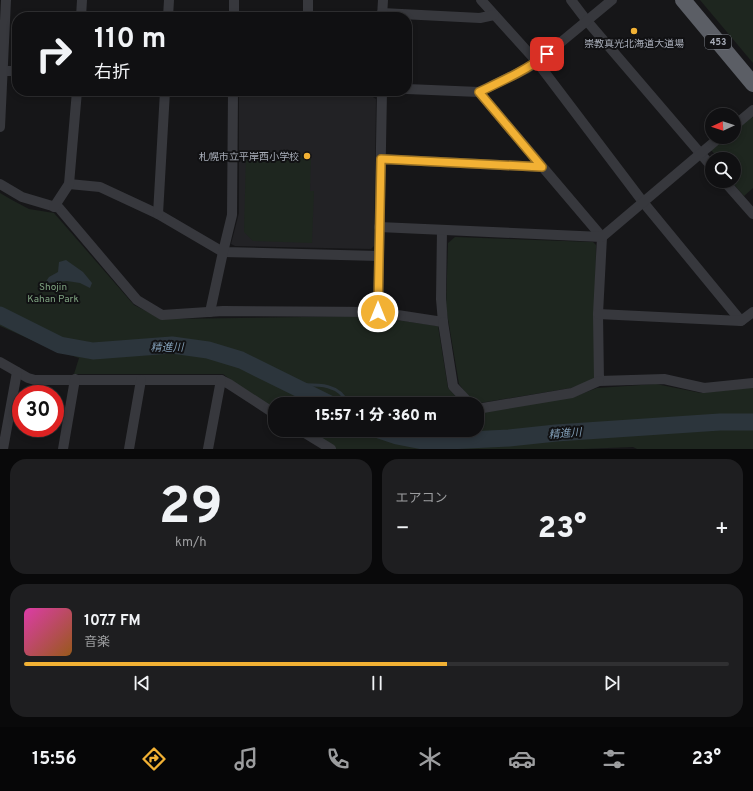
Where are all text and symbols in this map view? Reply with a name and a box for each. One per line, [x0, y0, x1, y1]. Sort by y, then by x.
text: 110 m [94, 22, 166, 58]
marker: 崇教真光北海道大道場 [629, 26, 639, 36]
icon: right [28, 28, 80, 80]
road number: 453 [705, 35, 731, 49]
pin [530, 37, 564, 71]
place label: 崇教真光北海道大道場 [584, 38, 684, 51]
icon: arrive [536, 43, 558, 65]
text: 右折 [94, 62, 130, 85]
north arrow [705, 108, 741, 144]
map controls [705, 108, 741, 188]
place label: 札幌市立平岸西小学校 [199, 151, 299, 164]
marker: 札幌市立平岸西小学校 [302, 151, 312, 161]
button: search [705, 152, 741, 188]
park label: Shojin Kahan Park [27, 281, 79, 306]
position arrow [357, 291, 399, 333]
water label: 精進川 [151, 341, 184, 355]
speed limit sign: 30 [12, 385, 64, 437]
text: 15:57 · 1 分 · 360 m [315, 407, 437, 426]
water label: 精進川 [548, 426, 583, 442]
text: 29 [159, 476, 223, 542]
text: エアコン [396, 491, 448, 507]
text: 23° [538, 511, 587, 548]
text: − [396, 516, 410, 543]
text: + [715, 516, 729, 543]
text: km/h [175, 535, 207, 551]
text: 107.7 FM [84, 612, 141, 631]
text: 音楽 [84, 635, 110, 651]
icon: previous [131, 672, 153, 694]
icon: pause [366, 672, 388, 694]
icon: next [601, 672, 623, 694]
icon: directions [140, 745, 168, 773]
icon: music [232, 745, 260, 773]
icon: phone [324, 745, 352, 773]
icon: climate [416, 745, 444, 773]
icon: car [508, 745, 536, 773]
icon: filters [600, 745, 628, 773]
text: 15:56 [32, 748, 77, 771]
text: 23° [692, 748, 721, 771]

